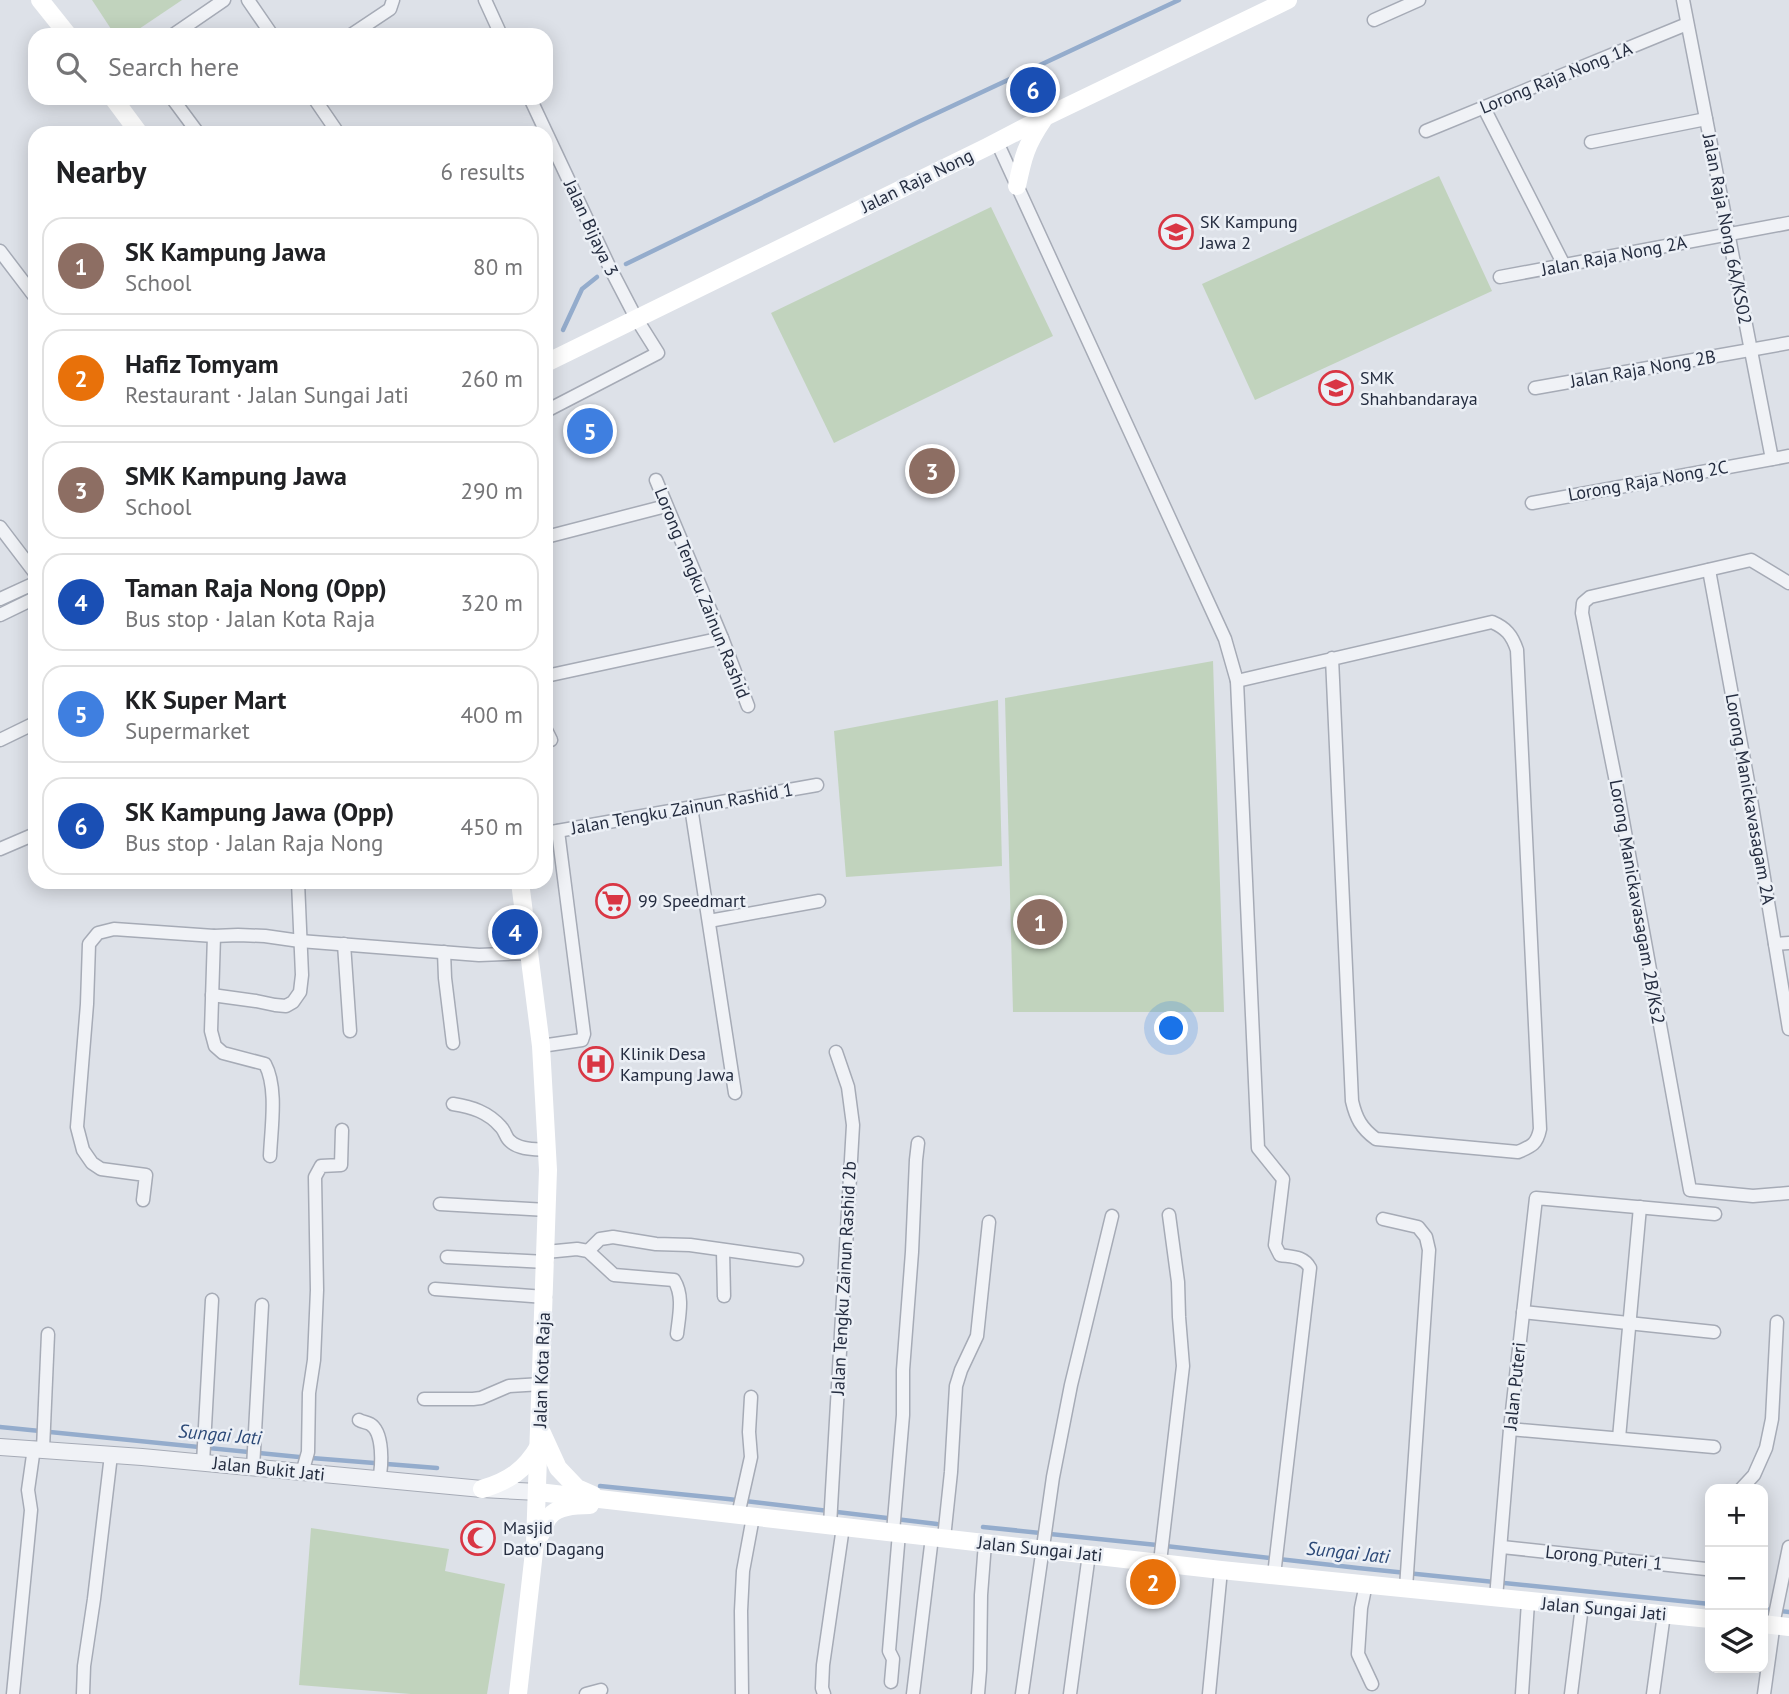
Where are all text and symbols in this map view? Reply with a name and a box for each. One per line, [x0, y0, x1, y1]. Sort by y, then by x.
search box [28, 28, 553, 105]
street label: Lorong Raja Nong 1A [1476, 36, 1636, 119]
icon: search [52, 48, 90, 86]
text: Search here [108, 50, 239, 83]
pin: 6 [1010, 64, 1056, 116]
street label: Jalan Raja Nong 6A/KS02 [1698, 131, 1757, 326]
street label: Jalan Raja Nong [856, 143, 977, 218]
text: Nearby [56, 152, 146, 191]
text: 6 results [441, 157, 525, 186]
street label: Jalan Bijaya 3 [559, 175, 624, 280]
place label: SK Kampung Jawa 2 [1199, 210, 1298, 254]
school or university icon: SK Kampung Jawa 2 [1157, 213, 1195, 251]
street label: Jalan Raja Nong 2A [1538, 230, 1689, 281]
text: SK Kampung Jawa [125, 235, 326, 268]
text: 1 [74, 252, 88, 281]
text: 80 m [473, 252, 523, 281]
text: School [125, 268, 192, 297]
street label: Jalan Raja Nong 2B [1567, 344, 1717, 393]
text: Hafiz Tomyam [125, 347, 279, 380]
text: 2 [74, 364, 88, 393]
text: 260 m [461, 364, 523, 393]
place label: SMK Shahbandaraya [1360, 366, 1478, 410]
school or university icon: SMK Shahbandaraya [1317, 369, 1355, 407]
text: Restaurant · Jalan Sungai Jati [125, 380, 409, 409]
pin: 5 [567, 405, 613, 457]
pin: 3 [909, 445, 955, 497]
street label: Lorong Raja Nong 2C [1566, 455, 1730, 506]
text: SMK Kampung Jawa [125, 459, 347, 492]
text: 3 [74, 476, 88, 505]
text: 290 m [461, 476, 523, 505]
street label: Lorong Tengku Zainun Rashid [650, 484, 755, 702]
text: School [125, 492, 192, 521]
text: Taman Raja Nong (Opp) [125, 571, 387, 604]
text: 4 [74, 588, 88, 617]
text: 320 m [461, 588, 523, 617]
text: Bus stop · Jalan Kota Raja [125, 604, 375, 633]
text: KK Super Mart [125, 683, 286, 716]
street label: Lorong Manickavasagam 2A [1721, 692, 1780, 907]
text: 5 [74, 700, 88, 729]
text: 400 m [461, 700, 523, 729]
text: Supermarket [125, 716, 250, 745]
street label: Jalan Tengku Zainun Rashid 1 [568, 778, 795, 840]
street label: Lorong Manickavasagam 2B/Ks2 [1605, 778, 1670, 1026]
text: SK Kampung Jawa (Opp) [125, 795, 394, 828]
text: 6 [74, 812, 88, 841]
text: 450 m [461, 812, 523, 841]
text: Bus stop · Jalan Raja Nong [125, 828, 383, 857]
supermarket icon: 99 Speedmart [594, 882, 632, 920]
place label: 99 Speedmart [638, 889, 746, 912]
pin: 1 [1017, 896, 1063, 948]
pin: 4 [492, 906, 538, 958]
your location [1154, 1011, 1188, 1045]
place label: Klinik Desa Kampung Jawa [620, 1042, 734, 1086]
hospital icon: Klinik Desa Kampung Jawa [577, 1045, 615, 1083]
street label: Jalan Tengku Zainun Rashid 2b [826, 1160, 861, 1397]
street label: Jalan Kota Raja [528, 1312, 555, 1429]
street label: Jalan Puteri [1498, 1341, 1531, 1432]
water label: Sungai Jati [177, 1418, 264, 1450]
street label: Jalan Bukit Jati [211, 1451, 326, 1486]
map controls [1705, 1484, 1768, 1673]
button: + [1705, 1484, 1768, 1547]
place label: Masjid Dato' Dagang [503, 1516, 604, 1560]
mosque icon: Masjid Dato' Dagang [459, 1519, 497, 1557]
street label: Jalan Sungai Jati [975, 1530, 1104, 1566]
water label: Sungai Jati [1305, 1536, 1392, 1568]
street label: Lorong Puteri 1 [1544, 1540, 1664, 1575]
button: − [1705, 1547, 1768, 1610]
pin: 2 [1130, 1556, 1176, 1608]
street label: Jalan Sungai Jati [1540, 1591, 1668, 1625]
button: layers [1705, 1610, 1768, 1673]

